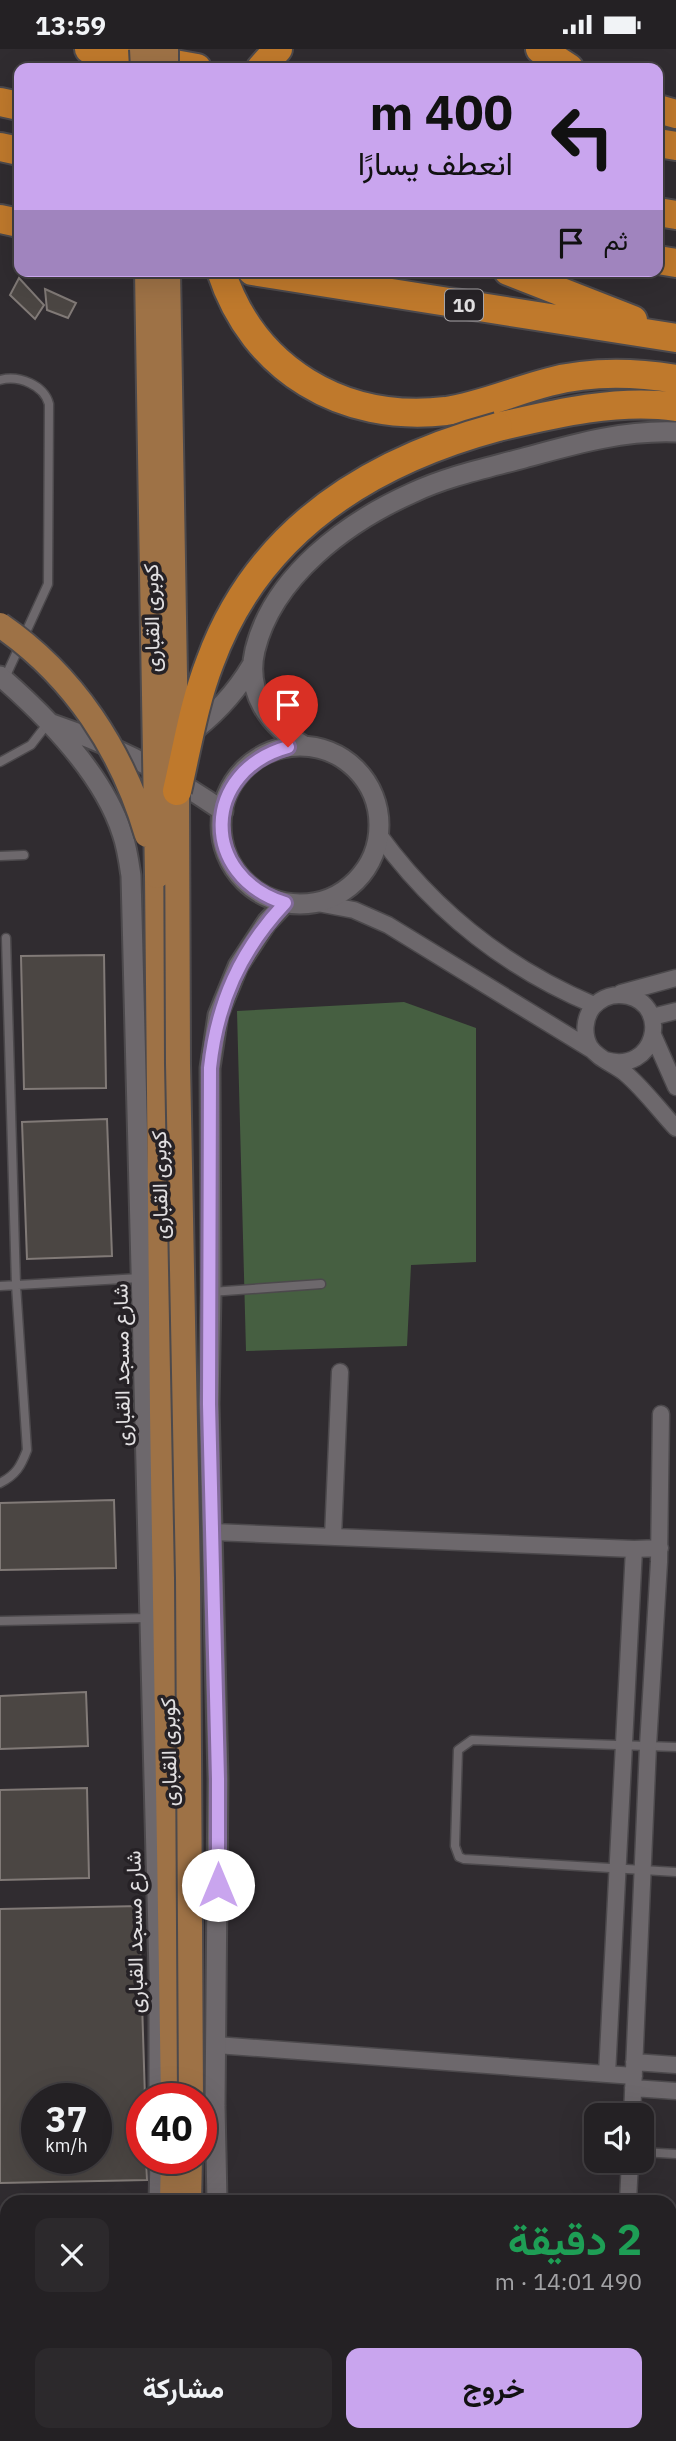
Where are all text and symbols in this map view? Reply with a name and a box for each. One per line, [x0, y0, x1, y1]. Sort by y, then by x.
text: 13:59 [35, 8, 106, 42]
text: 400 m [369, 80, 513, 143]
icon: left [537, 91, 628, 182]
text: انعطف يسارًا [358, 142, 513, 184]
text: ثم [604, 223, 628, 257]
icon: arrive [552, 224, 590, 262]
road number: 10 [445, 289, 483, 321]
street label: كوبرى القبارى [136, 563, 166, 673]
pin [258, 675, 318, 747]
icon: arrive [269, 686, 307, 724]
street label: كوبرى القبارى [144, 1130, 174, 1240]
street label: شارع مسجد القبارى [106, 1283, 137, 1447]
street label: كوبرى القبارى [153, 1697, 183, 1807]
position arrow [181, 1848, 255, 1922]
street label: شارع مسجد القبارى [119, 1850, 150, 2014]
speed limit sign: 40 [126, 2083, 217, 2174]
text: 37 [45, 2096, 88, 2142]
map controls [584, 2103, 654, 2173]
button: sound [584, 2103, 654, 2173]
text: km/h [45, 2134, 88, 2157]
text: 2 دقيقة [508, 2212, 642, 2267]
button: close [35, 2218, 109, 2292]
text: 490 m · 14:01 [495, 2266, 642, 2296]
button: مشاركة [35, 2348, 332, 2428]
button: خروج [346, 2348, 642, 2428]

